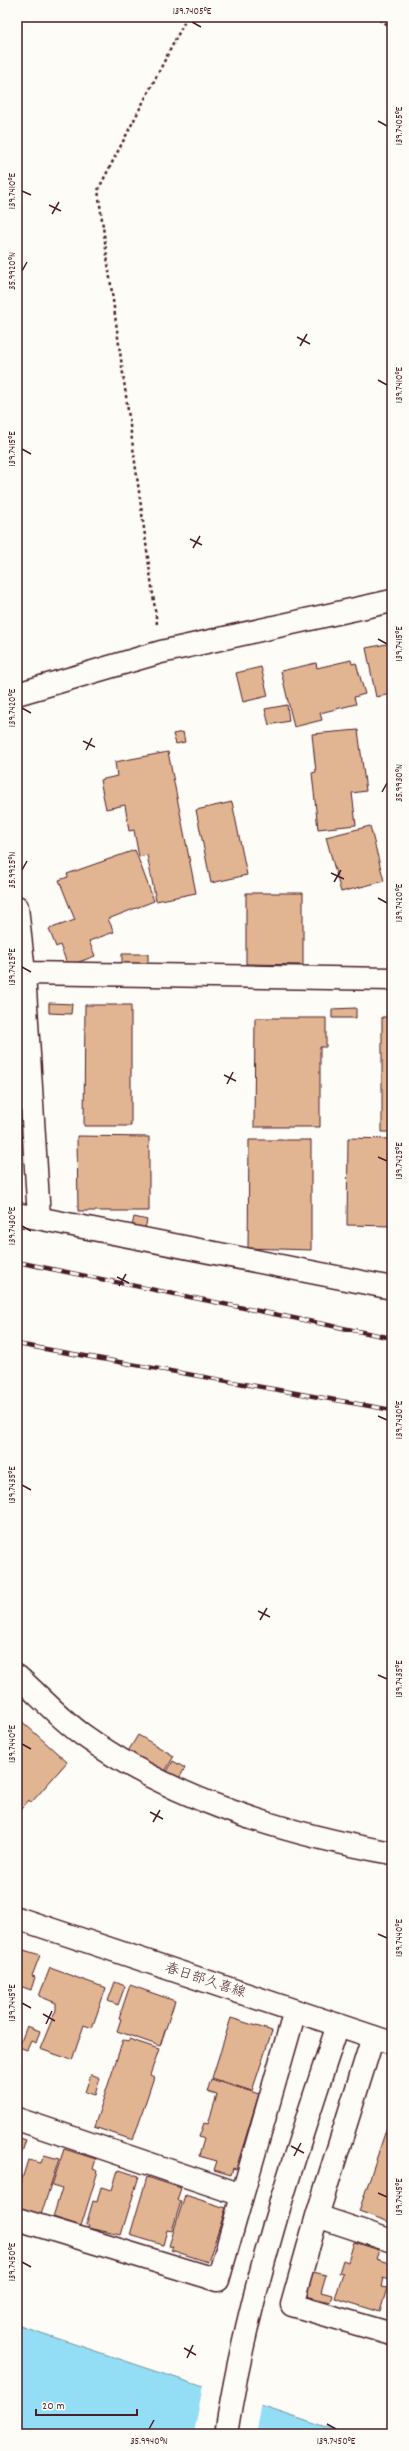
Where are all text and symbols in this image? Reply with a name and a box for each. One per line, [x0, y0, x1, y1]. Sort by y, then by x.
text: 139.7405°E [173, 5, 212, 19]
text: 139.7405°E [393, 106, 407, 145]
text: 139.7410°E [6, 172, 20, 209]
text: 35.9920°N [6, 252, 20, 290]
text: 139.7410°E [393, 366, 407, 403]
text: 139.7415°E [6, 431, 20, 467]
text: 139.7415°E [393, 626, 407, 662]
text: 139.7420°E [6, 688, 20, 727]
text: 35.9930°N [393, 764, 407, 802]
text: 35.9925°N [6, 851, 20, 889]
text: 139.7420°E [393, 883, 407, 922]
text: 139.7425°E [6, 948, 20, 986]
text: 139.7425°E [393, 1142, 407, 1180]
text: 139.7430°E [6, 1206, 20, 1245]
text: 139.7430°E [393, 1400, 407, 1439]
text: 139.7435°E [6, 1466, 20, 1504]
text: 139.7435°E [393, 1660, 407, 1698]
text: 139.7440°E [6, 1724, 20, 1763]
text: 139.7440°E [393, 1918, 407, 1957]
street label: 春日部久喜線 [162, 1959, 248, 2003]
text: 139.7445°E [6, 1984, 20, 2022]
text: 139.7445°E [393, 2178, 407, 2216]
text: 139.7450°E [6, 2242, 20, 2281]
scale bar [36, 2391, 137, 2417]
text: 20 m [42, 2398, 65, 2415]
text: 35.9940°N [130, 2435, 168, 2449]
text: 139.7450°E [317, 2435, 356, 2449]

